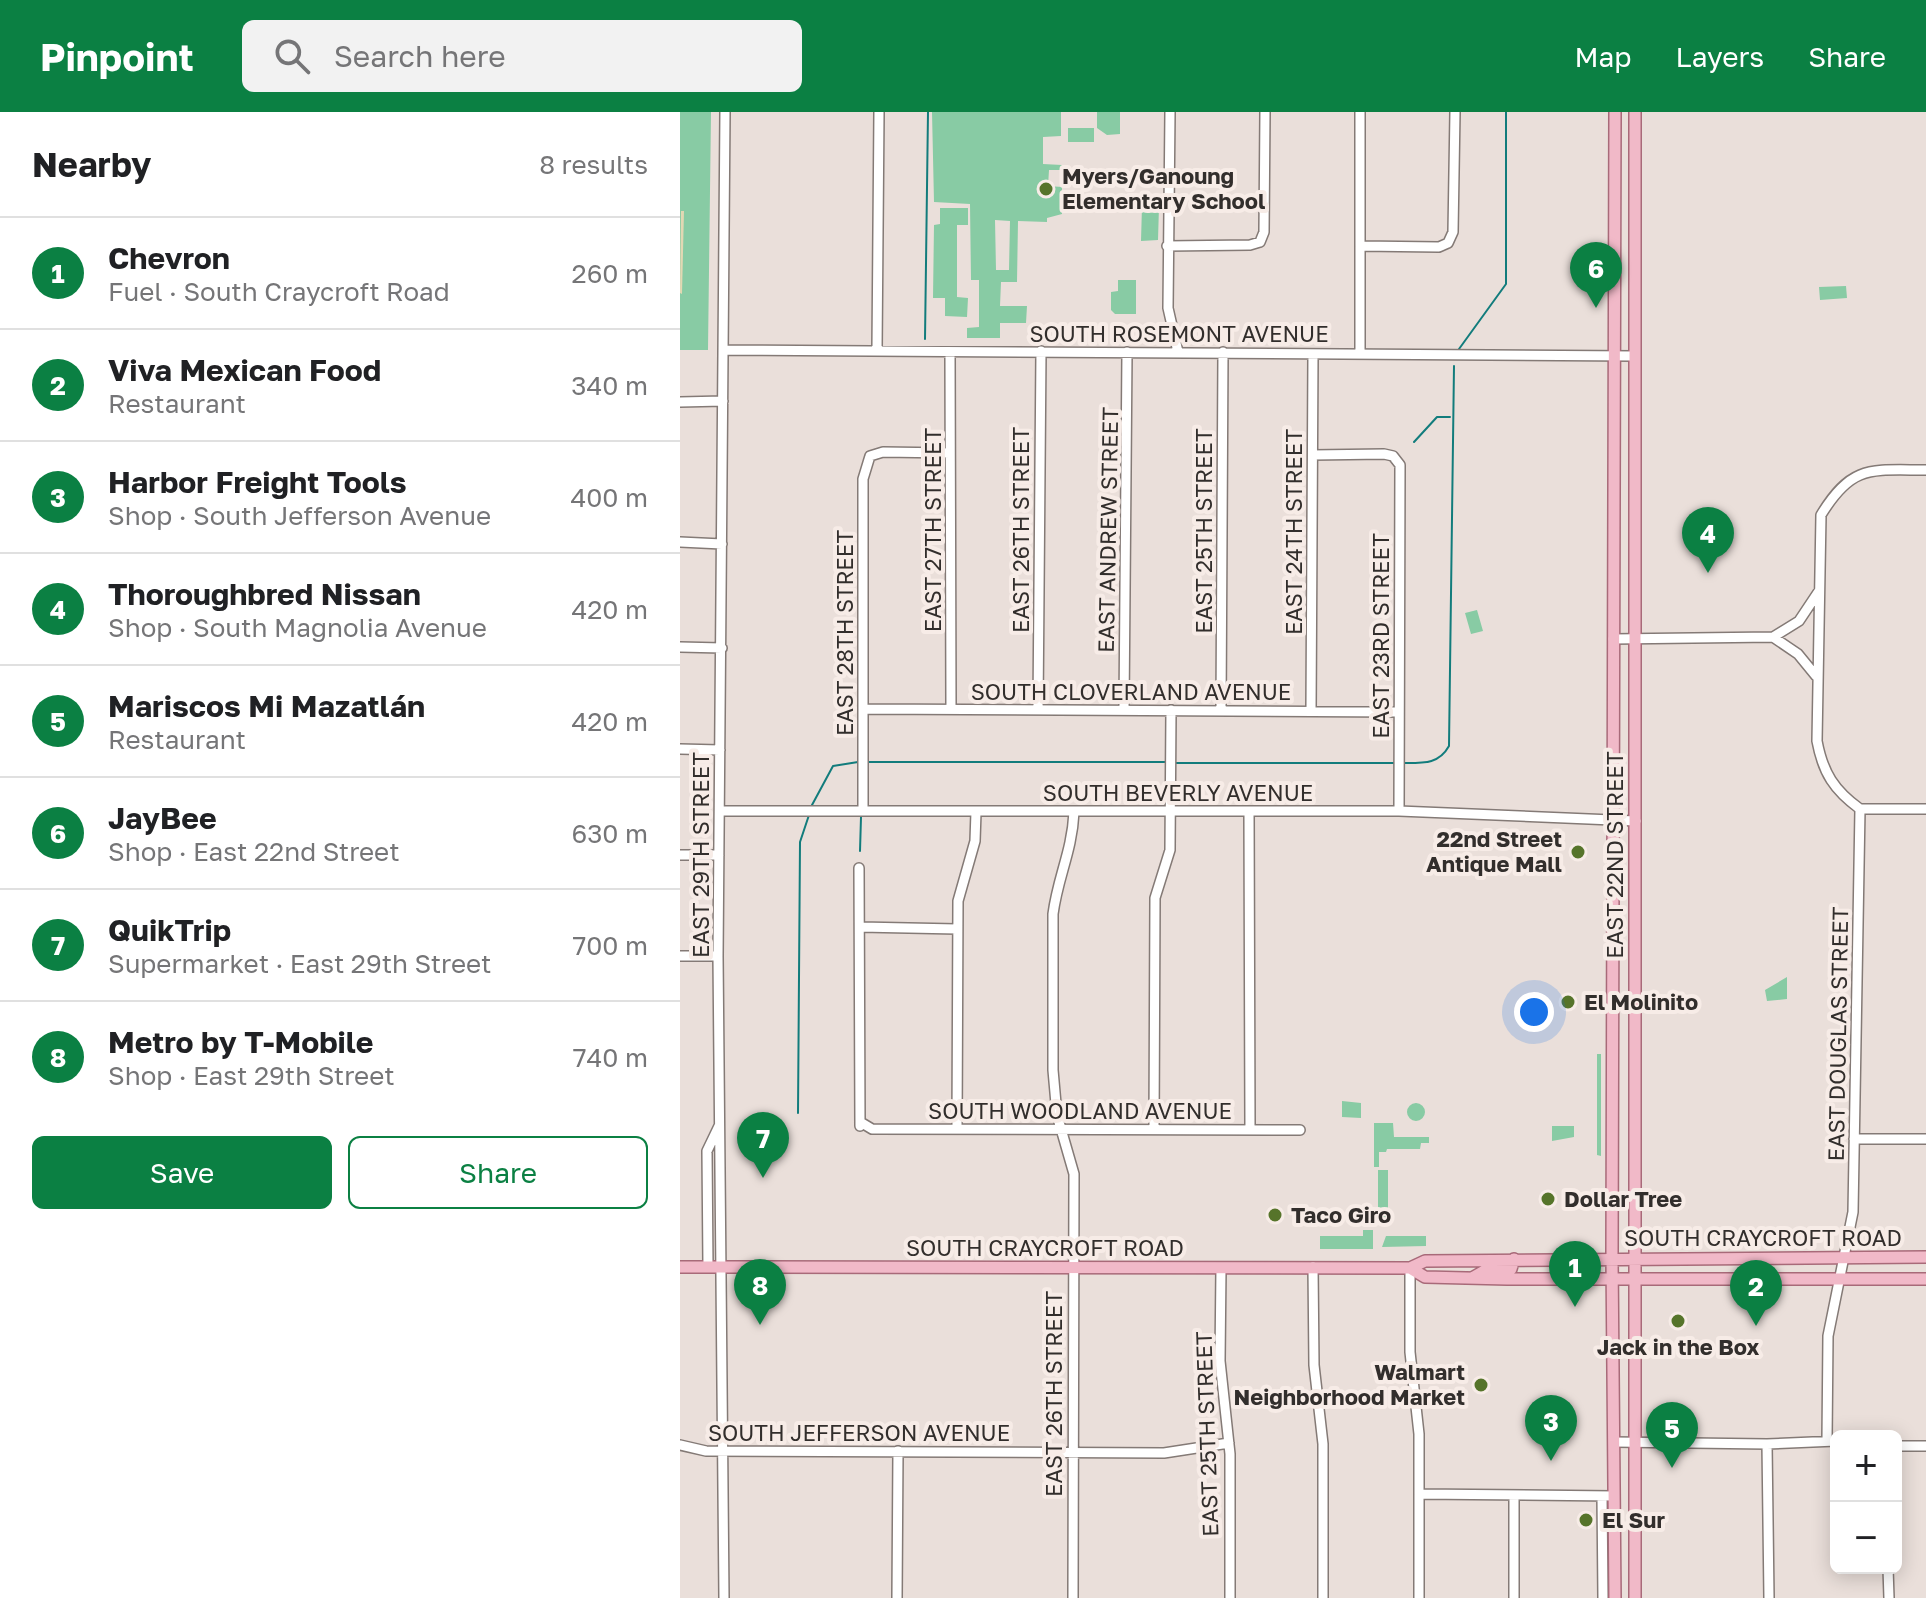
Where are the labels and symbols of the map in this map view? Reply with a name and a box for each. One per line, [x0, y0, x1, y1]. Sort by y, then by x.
place label: Myers/Ganoung Elementary School [1062, 162, 1265, 214]
marker: Myers/Ganoung Elementary School [1037, 180, 1055, 198]
pin: 6 [1570, 242, 1622, 308]
street label: SOUTH ROSEMONT AVENUE [1029, 320, 1329, 347]
street label: EAST ANDREW STREET [1092, 406, 1123, 653]
street label: EAST 27TH STREET [919, 427, 946, 632]
street label: EAST 26TH STREET [1007, 427, 1034, 633]
street label: EAST 25TH STREET [1190, 428, 1217, 634]
street label: EAST 24TH STREET [1280, 429, 1307, 635]
pin: 4 [1682, 507, 1734, 573]
street label: EAST 28TH STREET [831, 530, 858, 736]
street label: EAST 23RD STREET [1367, 533, 1394, 739]
street label: SOUTH CLOVERLAND AVENUE [971, 678, 1291, 705]
street label: EAST 22ND STREET [1601, 751, 1628, 959]
street label: EAST 29TH STREET [687, 752, 714, 958]
street label: SOUTH BEVERLY AVENUE [1043, 779, 1313, 806]
place label: 22nd Street Antique Mall [1426, 825, 1562, 877]
marker: 22nd Street Antique Mall [1569, 843, 1587, 861]
street label: EAST DOUGLAS STREET [1822, 906, 1853, 1162]
place label: El Molinito [1584, 988, 1698, 1015]
your location [1514, 992, 1554, 1032]
marker: El Molinito [1559, 993, 1577, 1011]
street label: SOUTH WOODLAND AVENUE [928, 1097, 1232, 1124]
pin: 7 [737, 1112, 789, 1178]
place label: Dollar Tree [1564, 1185, 1682, 1212]
marker: Dollar Tree [1539, 1190, 1557, 1208]
place label: Taco Giro [1291, 1201, 1391, 1228]
marker: Taco Giro [1266, 1206, 1284, 1224]
street label: SOUTH CRAYCROFT ROAD [1624, 1224, 1902, 1251]
street label: SOUTH CRAYCROFT ROAD [906, 1234, 1184, 1261]
pin: 1 [1549, 1241, 1601, 1307]
pin: 8 [734, 1259, 786, 1325]
pin: 2 [1730, 1260, 1782, 1326]
street label: EAST 26TH STREET [1040, 1291, 1067, 1497]
marker: Jack in the Box [1669, 1312, 1687, 1330]
street label: EAST 25TH STREET [1189, 1331, 1224, 1537]
place label: Jack in the Box [1597, 1333, 1760, 1360]
place label: Walmart Neighborhood Market [1233, 1358, 1465, 1410]
marker: Walmart Neighborhood Market [1472, 1376, 1490, 1394]
pin: 3 [1525, 1395, 1577, 1461]
pin: 5 [1646, 1402, 1698, 1468]
street label: SOUTH JEFFERSON AVENUE [708, 1419, 1010, 1446]
place label: El Sur [1602, 1506, 1665, 1533]
marker: El Sur [1577, 1511, 1595, 1529]

